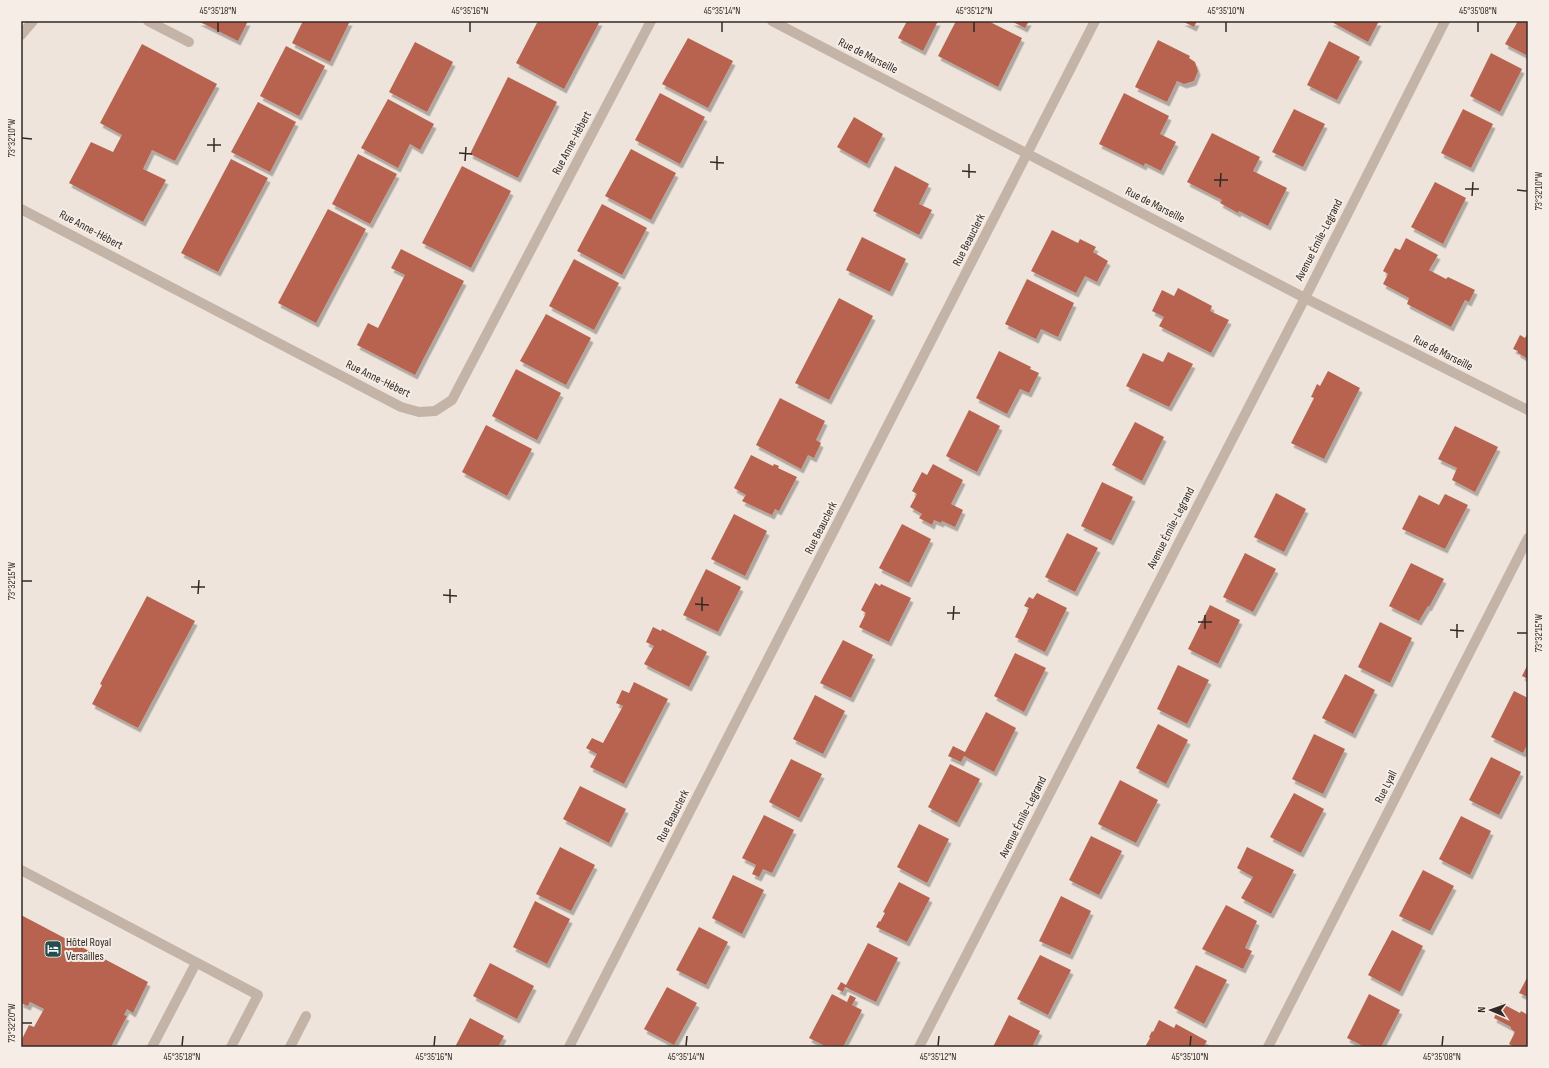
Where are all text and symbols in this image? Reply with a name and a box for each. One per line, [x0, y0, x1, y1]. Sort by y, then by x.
text: 45°35'18"N [200, 5, 236, 17]
text: 45°35'16"N [452, 5, 488, 17]
text: 45°35'14"N [704, 5, 740, 17]
text: 45°35'12"N [956, 5, 992, 17]
text: 45°35'10"N [1208, 5, 1244, 17]
text: 45°35'08"N [1459, 5, 1497, 17]
street label: Rue de Marseille [836, 35, 900, 77]
street label: Rue Anne-Hébert [549, 108, 595, 177]
text: 73°32'10"W [6, 118, 18, 157]
text: 73°32'10"W [1533, 171, 1545, 210]
street label: Rue de Marseille [1123, 184, 1187, 226]
street label: Avenue Émile-Legrand [1292, 197, 1346, 284]
street label: Rue Anne-Hébert [57, 207, 126, 253]
street label: Rue Beauclerk [949, 211, 989, 269]
street label: Rue de Marseille [1411, 332, 1475, 374]
street label: Rue Anne-Hébert [343, 357, 413, 401]
street label: Avenue Émile-Legrand [1144, 485, 1198, 572]
street label: Rue Beauclerk [801, 499, 841, 557]
text: 73°32'15"W [6, 562, 18, 600]
text: 73°32'15"W [1533, 614, 1545, 652]
street label: Rue Lyall [1371, 768, 1401, 806]
street label: Avenue Émile-Legrand [996, 774, 1050, 861]
street label: Rue Beauclerk [653, 787, 693, 845]
place label: Hôtel Royal Versailles [66, 935, 111, 964]
hotel icon: Hôtel Royal Versailles [43, 939, 63, 959]
north arrow [1471, 990, 1511, 1030]
text: 73°32'20"W [6, 1003, 18, 1043]
text: N [1475, 1006, 1488, 1013]
text: 45°35'18"N [164, 1051, 200, 1063]
text: 45°35'16"N [416, 1051, 452, 1063]
text: 45°35'14"N [668, 1051, 704, 1063]
text: 45°35'12"N [920, 1051, 956, 1063]
text: 45°35'10"N [1172, 1051, 1208, 1063]
text: 45°35'08"N [1423, 1051, 1461, 1063]

